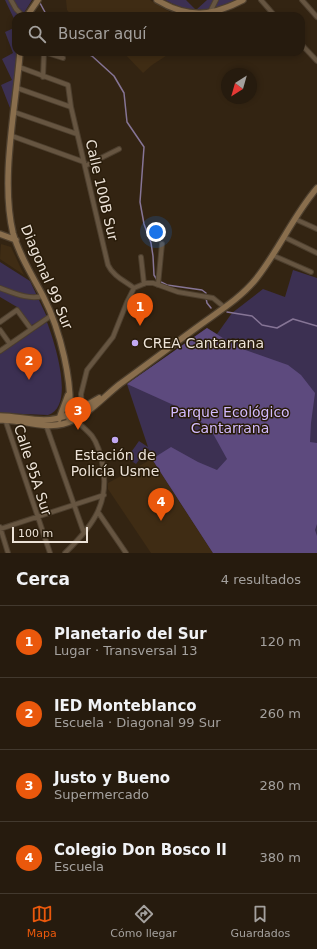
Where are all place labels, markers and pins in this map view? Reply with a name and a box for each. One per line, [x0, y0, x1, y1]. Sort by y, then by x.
pin: 1 [127, 293, 153, 326]
place label: CREA Cantarrana [143, 335, 264, 351]
marker: CREA Cantarrana [130, 338, 140, 348]
pin: 2 [16, 347, 42, 380]
pin: 3 [65, 397, 91, 430]
marker: Estación de Policía Usme [110, 435, 120, 445]
place label: Estación de Policía Usme [71, 447, 159, 479]
pin: 4 [148, 488, 174, 521]

